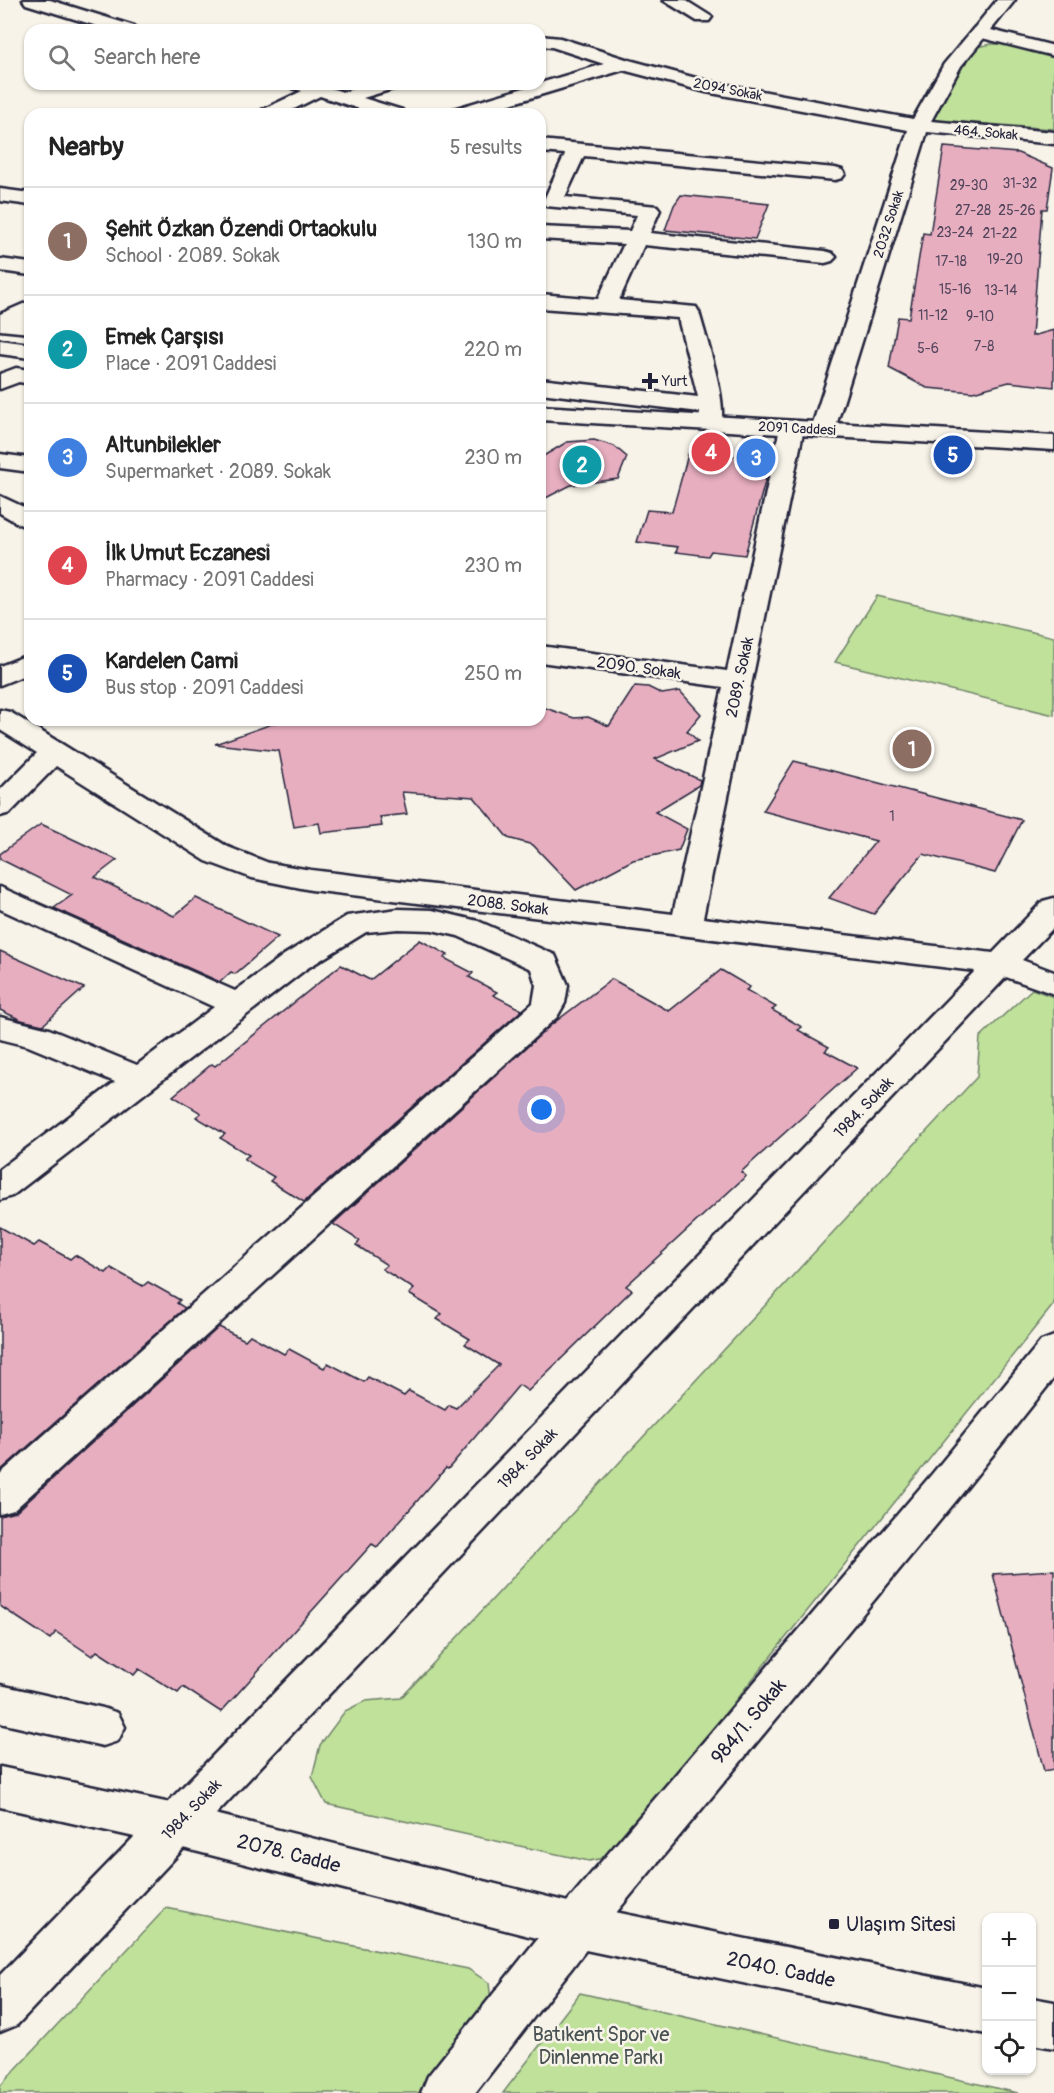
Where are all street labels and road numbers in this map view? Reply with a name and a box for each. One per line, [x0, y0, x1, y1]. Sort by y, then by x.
street label: 2094 Sokak [692, 75, 764, 105]
street label: 464. Sokak [953, 121, 1019, 144]
street label: 2032 Sokak [870, 188, 907, 260]
street label: 2091 Caddesi [758, 418, 837, 439]
street label: 2089. Sokak [722, 635, 758, 719]
street label: 2090. Sokak [596, 652, 683, 684]
street label: 2088. Sokak [466, 890, 550, 920]
street label: 1984. Sokak [830, 1073, 898, 1143]
street label: 1984. Sokak [494, 1424, 562, 1494]
street label: 984/1. Sokak [705, 1673, 792, 1769]
street label: 1984. Sokak [158, 1775, 226, 1845]
street label: 2078. Cadde [235, 1829, 343, 1878]
street label: 2040. Cadde [724, 1946, 837, 1993]

